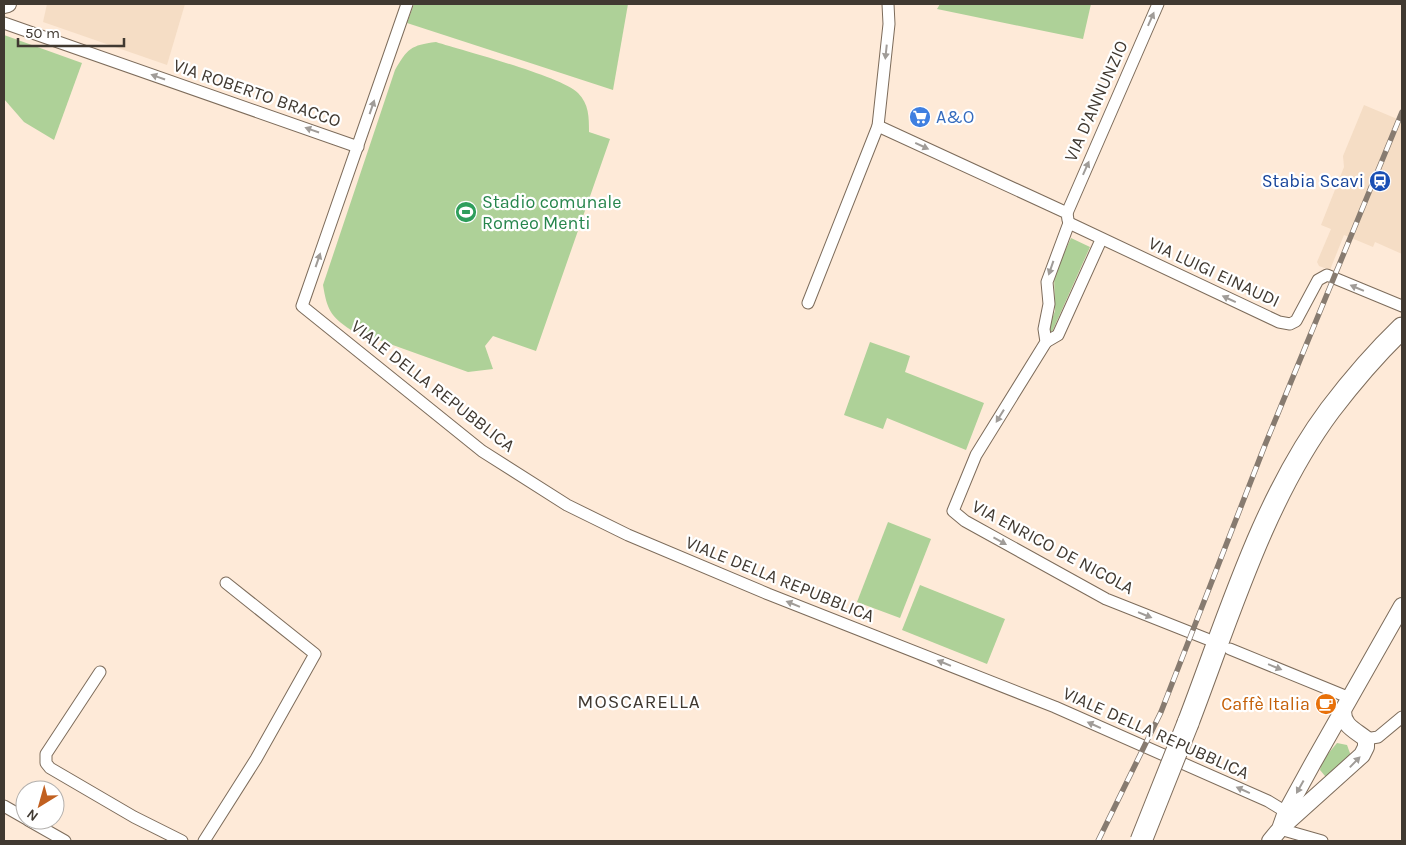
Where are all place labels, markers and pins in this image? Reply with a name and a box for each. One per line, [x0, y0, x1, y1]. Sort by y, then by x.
supermarket icon: A&O [908, 105, 932, 129]
place label: A&O [936, 106, 974, 128]
station icon: Stabia Scavi [1368, 169, 1392, 193]
place label: Stabia Scavi [1262, 170, 1364, 192]
place label: Stadio comunale Romeo Menti [482, 191, 622, 234]
sports icon: Stadio comunale Romeo Menti [454, 200, 478, 224]
cafe icon: Caffè Italia [1314, 692, 1338, 716]
place label: Caffè Italia [1221, 693, 1310, 715]

